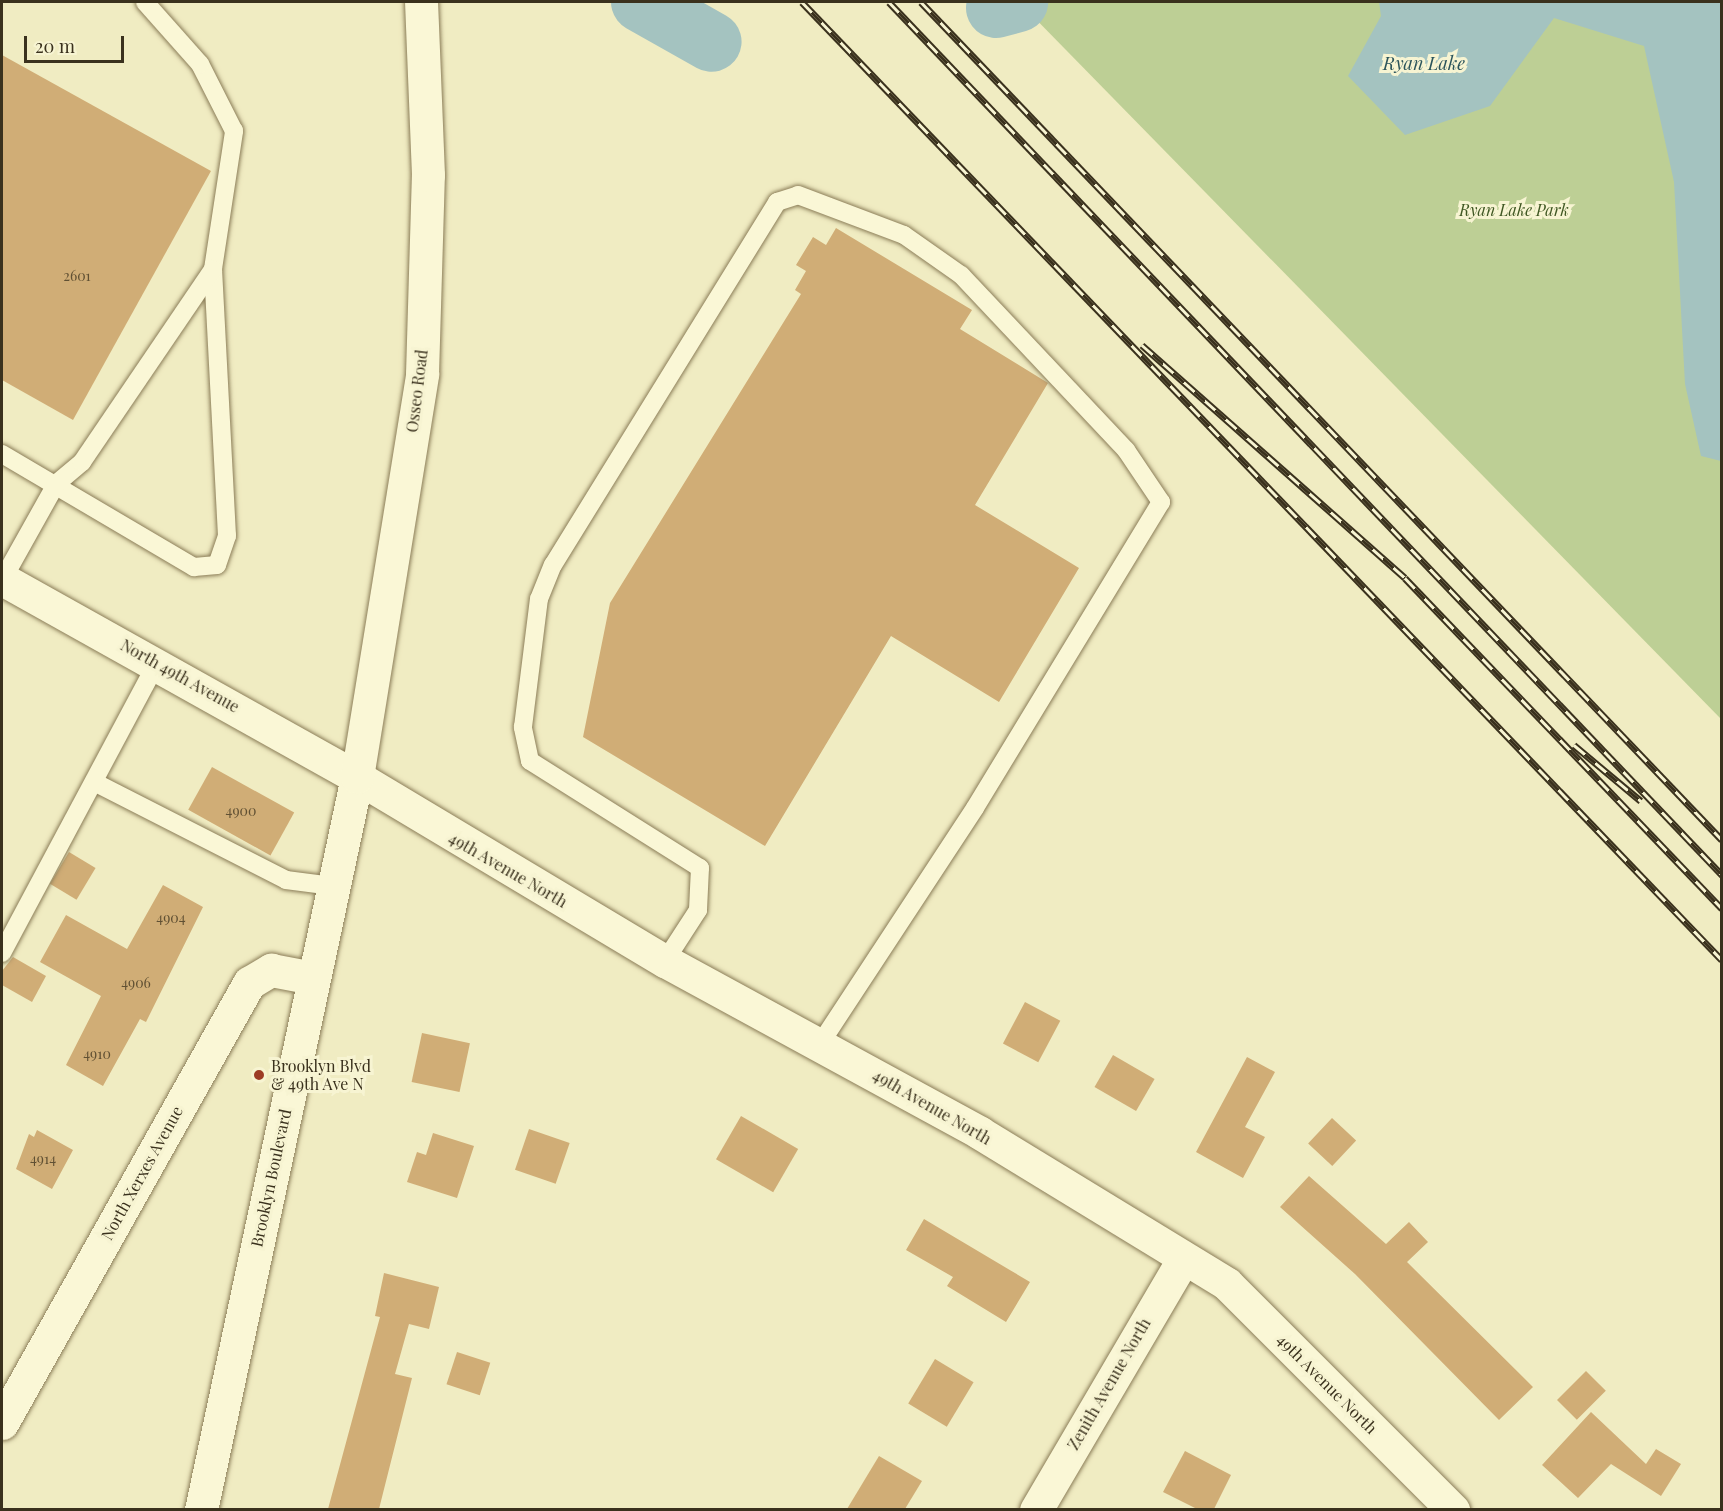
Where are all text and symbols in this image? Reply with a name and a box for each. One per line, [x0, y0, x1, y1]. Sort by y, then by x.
scale bar [27, 24, 128, 62]
text: 20 m [35, 34, 75, 58]
water label: Ryan Lake [1383, 52, 1465, 74]
park label: Ryan Lake Park [1459, 200, 1569, 220]
house number: 2601 [63, 268, 91, 284]
street label: Osseo Road [402, 348, 432, 434]
street label: North 49th Avenue [117, 635, 243, 717]
house number: 4900 [226, 803, 256, 819]
street label: 49th Avenue North [445, 828, 571, 912]
house number: 4904 [156, 910, 186, 926]
house number: 4906 [121, 975, 151, 991]
house number: 4910 [83, 1046, 111, 1062]
place label: Brooklyn Blvd & 49th Ave N [271, 1056, 371, 1094]
street label: 49th Avenue North [869, 1065, 995, 1149]
marker: Brooklyn Blvd & 49th Ave N [252, 1068, 266, 1082]
street label: North Xerxes Avenue [97, 1102, 187, 1244]
street label: Brooklyn Boulevard [247, 1107, 295, 1249]
house number: 4914 [30, 1151, 56, 1167]
street label: Zenith Avenue North [1063, 1314, 1155, 1454]
street label: 49th Avenue North [1273, 1330, 1381, 1438]

